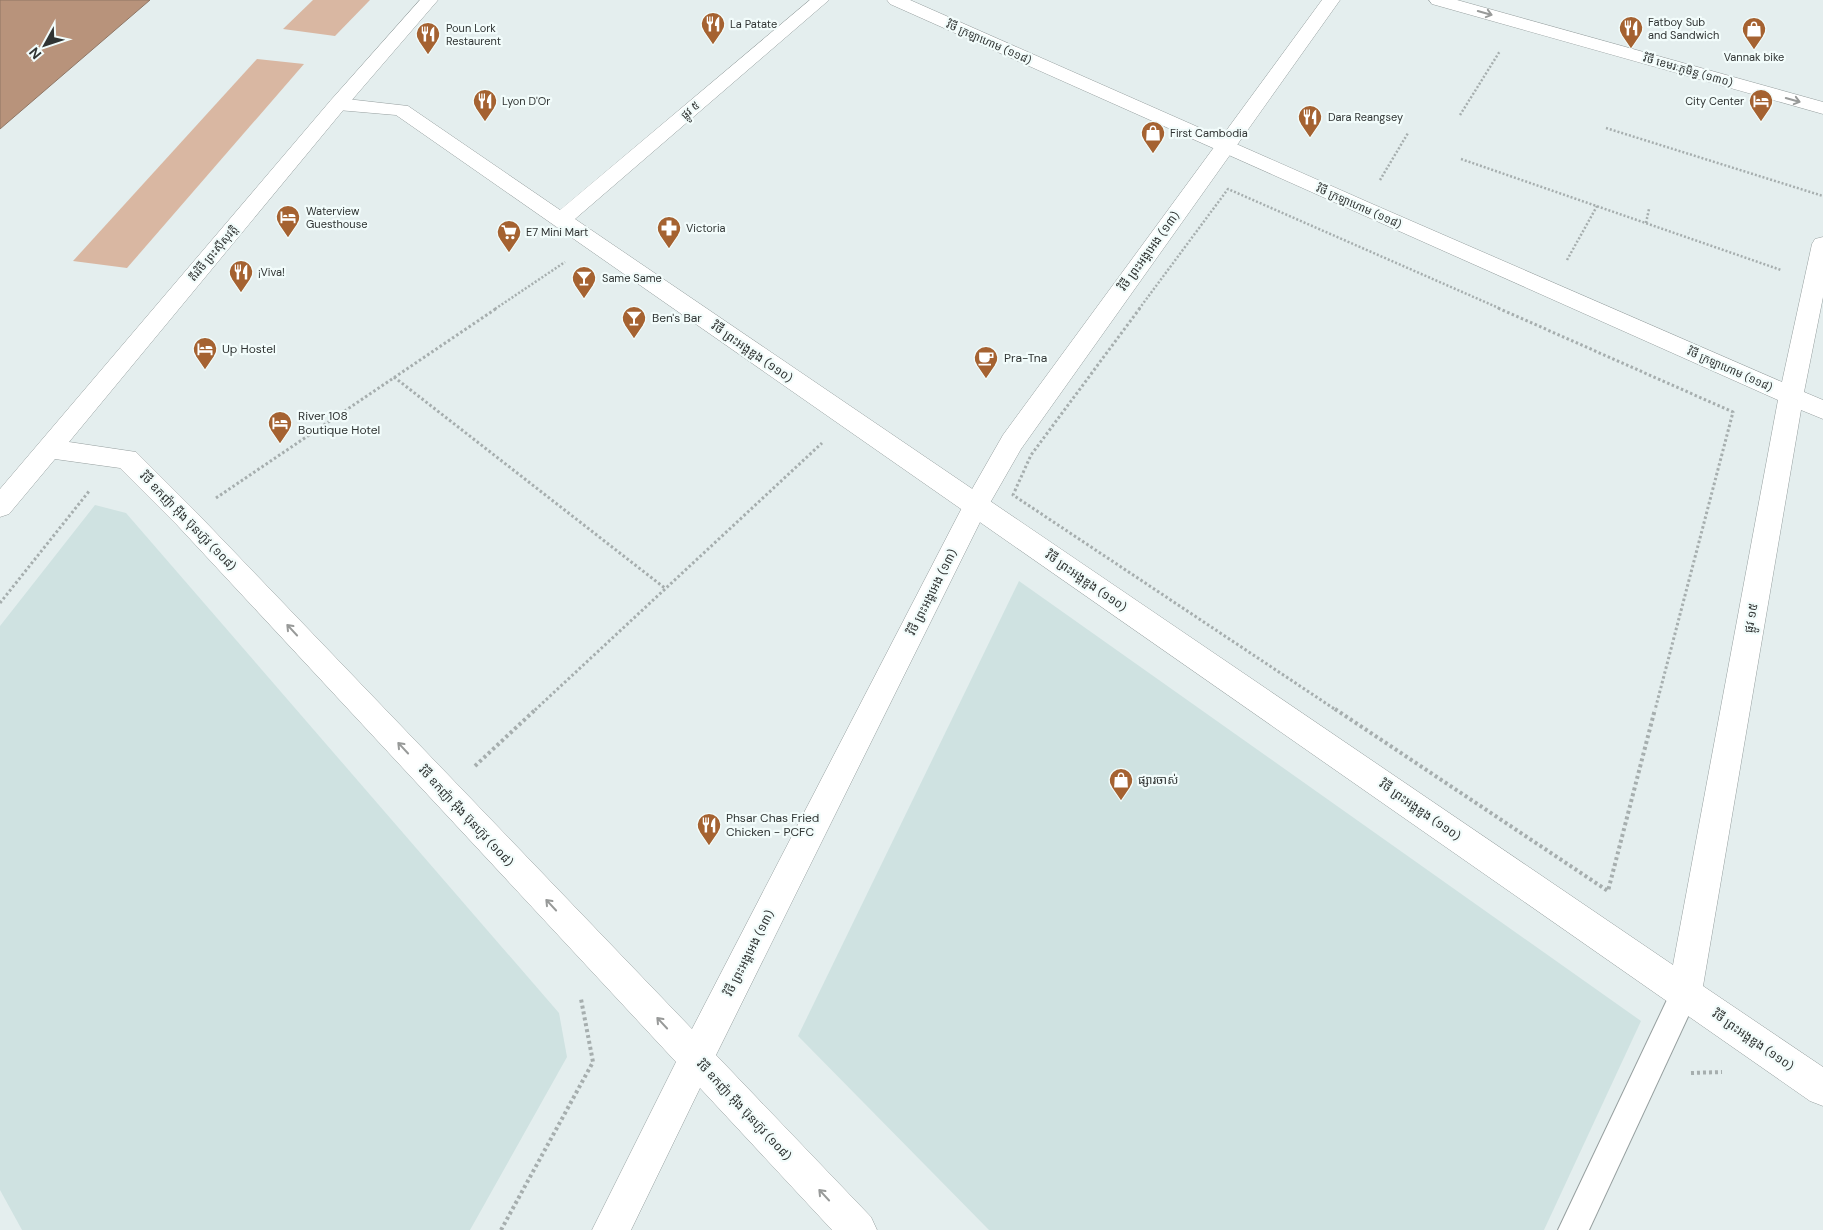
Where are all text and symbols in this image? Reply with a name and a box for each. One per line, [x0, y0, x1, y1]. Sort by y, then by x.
one-way arrow [1476, 9, 1492, 19]
restaurant icon: La Patate [700, 11, 726, 45]
restaurant icon: Fatboy Sub and Sandwich [1618, 15, 1644, 49]
place label: Fatboy Sub and Sandwich [1648, 15, 1719, 42]
street label: វិថី ក្រឡាហោម (១១៨) [944, 16, 1034, 67]
shop icon: Vannak bike [1741, 16, 1767, 50]
place label: La Patate [730, 17, 777, 31]
north arrow [20, 20, 70, 70]
restaurant icon: Poun Lork Restaurent [415, 21, 441, 55]
place label: Poun Lork Restaurent [446, 21, 501, 48]
text: N [25, 44, 45, 63]
street label: វិថី ខេមរៈភូមិន្ធ (១៣០) [1641, 50, 1734, 90]
place label: Vannak bike [1724, 50, 1784, 64]
restaurant icon: Lyon D'Or [472, 88, 498, 122]
hotel icon: City Center [1748, 88, 1774, 122]
place label: Lyon D'Or [502, 94, 550, 108]
place label: City Center [1685, 94, 1744, 108]
one-way arrow [1784, 96, 1800, 105]
street label: ផ្លូវ ៥ [678, 98, 704, 124]
restaurant icon: Dara Reangsey [1297, 104, 1323, 138]
place label: Dara Reangsey [1328, 110, 1403, 124]
shop icon: First Cambodia [1140, 120, 1166, 154]
place label: First Cambodia [1170, 126, 1248, 140]
street label: វិថី ក្រឡាហោម (១១៨) [1314, 180, 1404, 231]
hotel icon: Waterview Guesthouse [275, 204, 301, 238]
place label: Waterview Guesthouse [306, 204, 367, 231]
street label: វិថី ព្រះអង្គអេង (១៣) [1115, 208, 1183, 294]
pharmacy icon: Victoria [656, 215, 682, 249]
supermarket icon: E7 Mini Mart [496, 219, 522, 253]
place label: Victoria [686, 221, 726, 235]
street label: តីរវិថី ព្រះស៊ីសុវត្តិ [185, 222, 241, 284]
place label: E7 Mini Mart [526, 225, 588, 239]
restaurant icon: ¡Viva! [228, 259, 254, 293]
place label: ¡Viva! [258, 265, 285, 279]
bar icon: Same Same [571, 265, 597, 299]
place label: Same Same [602, 271, 662, 285]
bar icon: Ben's Bar [621, 305, 647, 339]
place label: Ben's Bar [652, 310, 702, 326]
street label: វិថី ព្រះអង្គឌួង (១១០) [708, 318, 796, 386]
hotel icon: Up Hostel [192, 336, 218, 370]
place label: Up Hostel [222, 341, 276, 357]
street label: វិថី ក្រឡាហោម (១១៨) [1685, 343, 1775, 394]
cafe icon: Pra-Tna [973, 345, 999, 379]
place label: Pra-Tna [1004, 350, 1047, 366]
place label: River 108 Boutique Hotel [298, 408, 380, 438]
hotel icon: River 108 Boutique Hotel [267, 410, 293, 444]
street label: វិថី ឧកញ៉ា អ៊ីង ប៊ុនហ៊ូវ (១០៨) [136, 468, 240, 574]
street label: វិថី ព្រះអង្គអេង (១៣) [903, 546, 961, 638]
street label: វិថី ព្រះអង្គឌួង (១១០) [1042, 547, 1130, 615]
street label: ផ្លូវ ១៥ [1741, 602, 1764, 635]
one-way arrow [286, 624, 298, 636]
one-way arrow [397, 742, 409, 755]
street label: វិថី ឧកញ៉ា អ៊ីង ប៊ុនហ៊ូវ (១០៨) [415, 762, 517, 870]
shop icon: ផ្សារចាស់ [1108, 767, 1134, 801]
place label: ផ្សារចាស់ [1138, 772, 1178, 788]
street label: វិថី ព្រះអង្គឌួង (១១០) [1376, 776, 1464, 844]
place label: Phsar Chas Fried Chicken - PCFC [726, 810, 819, 840]
restaurant icon: Phsar Chas Fried Chicken - PCFC [696, 812, 722, 846]
one-way arrow [545, 898, 557, 911]
street label: វិថី ព្រះអង្គអេង (១៣) [720, 907, 778, 999]
street label: វិថី ព្រះអង្គឌួង (១១០) [1709, 1006, 1797, 1074]
one-way arrow [656, 1016, 668, 1029]
street label: វិថី ឧកញ៉ា អ៊ីង ប៊ុនហ៊ូវ (១០៨) [693, 1056, 795, 1164]
one-way arrow [818, 1188, 830, 1201]

